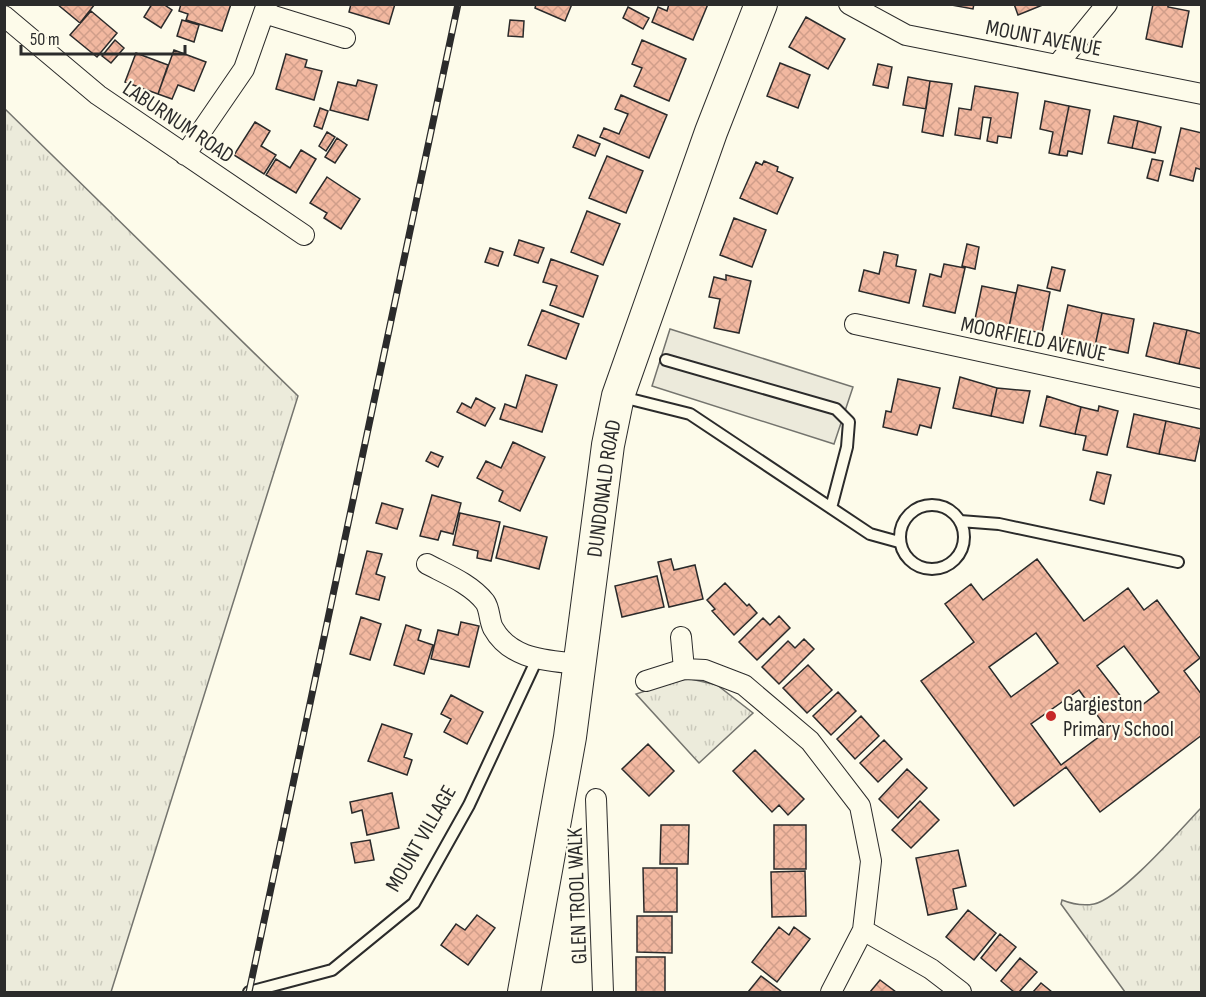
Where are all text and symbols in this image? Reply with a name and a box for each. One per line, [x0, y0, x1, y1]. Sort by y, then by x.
street label: MOUNT AVENUE [984, 14, 1104, 63]
scale bar [21, 18, 184, 56]
text: 50 m [30, 29, 60, 50]
street label: LABURNUM ROAD [117, 75, 239, 169]
street label: MOORFIELD AVENUE [958, 311, 1109, 368]
street label: DUNDONALD ROAD [582, 417, 628, 559]
place label: Gargieston Primary School [1063, 691, 1174, 743]
marker: Gargieston Primary School [1044, 709, 1058, 723]
street label: MOUNT VILLAGE [380, 781, 463, 897]
street label: GLEN TROOL WALK [562, 827, 593, 965]

